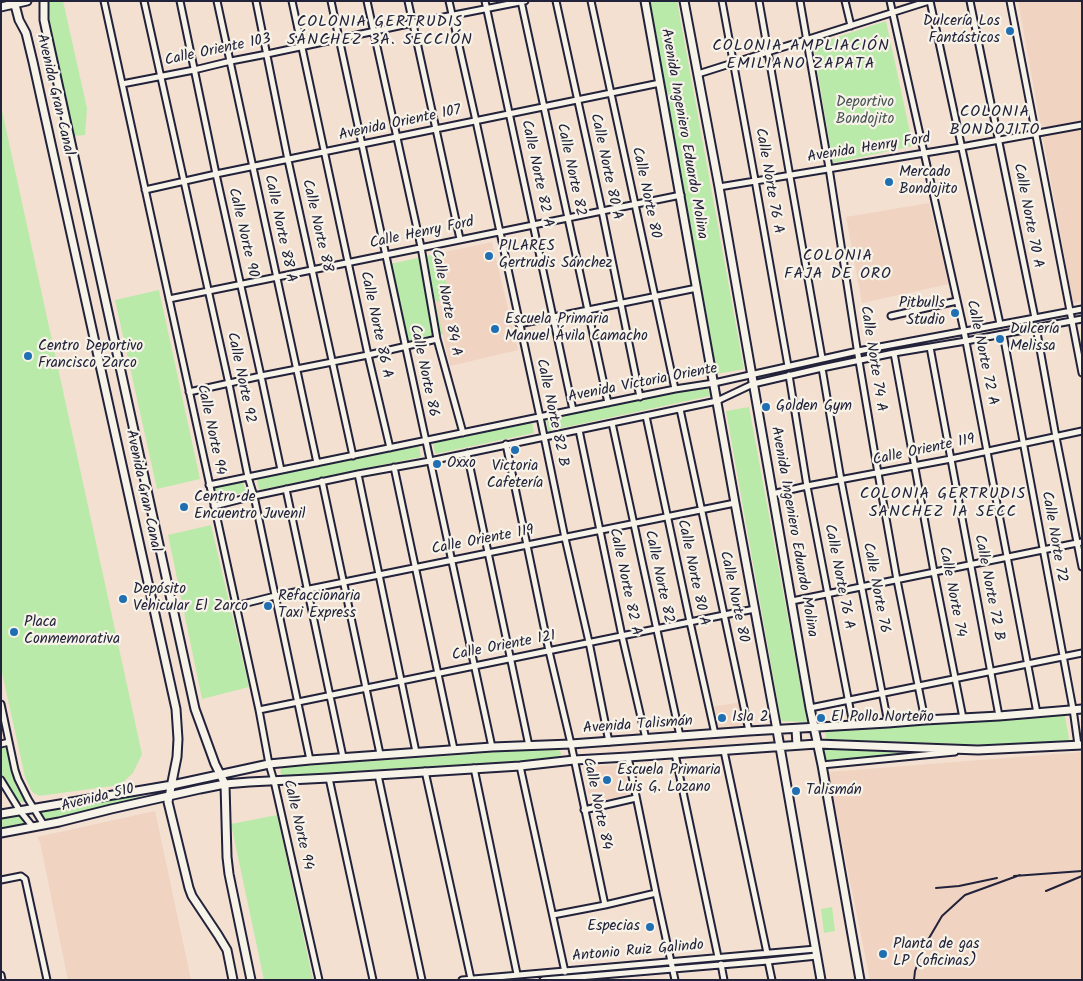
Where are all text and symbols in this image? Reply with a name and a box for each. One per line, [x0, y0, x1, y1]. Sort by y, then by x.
district label: COLONIA GERTRUDIS SÁNCHEZ 3A. SECCIÓN [285, 13, 475, 51]
place label: Dulcería Los Fantásticos [923, 13, 1000, 48]
marker: Dulcería Los Fantásticos [1004, 25, 1016, 37]
street label: Avenida Ingeniero Eduardo Molina [656, 27, 710, 241]
street label: Calle Oriente 103 [163, 31, 273, 71]
street label: Avenida Gran Canal [31, 32, 77, 158]
district label: COLONIA AMPLIACIÓN EMILIANO ZAPATA [710, 37, 892, 75]
park label: Deportivo Bondojito [836, 94, 894, 129]
street label: Avenida Oriente 107 [337, 102, 463, 146]
district label: COLONIA BONDOJITO [948, 103, 1042, 141]
street label: Calle Norte 80 A [585, 112, 625, 222]
street label: Calle Norte 82 A [516, 119, 556, 229]
street label: Calle Norte 82 [551, 122, 589, 218]
street label: Calle Norte 76 A [750, 127, 786, 235]
street label: Avenida Henry Ford [806, 130, 932, 168]
street label: Calle Norte 80 [627, 146, 663, 240]
street label: Calle Norte 70 A [1008, 162, 1046, 270]
place label: Mercado Bondojito [899, 164, 958, 199]
street label: Calle Norte 88 A [259, 173, 299, 285]
marker: Mercado Bondojito [883, 176, 895, 188]
street label: Calle Norte 88 [297, 178, 335, 274]
street label: Calle Norte 90 [223, 186, 261, 280]
street label: Calle Henry Ford [368, 214, 476, 254]
place label: PILARES Gertrudis Sánchez [499, 238, 612, 273]
district label: COLONIA FAJA DE ORO [783, 247, 893, 285]
street label: Calle Norte 84 A [426, 248, 464, 358]
marker: PILARES Gertrudis Sánchez [483, 250, 495, 262]
street label: Calle Norte 86 A [355, 270, 395, 380]
place label: Pitbulls Studio [899, 295, 945, 330]
street label: Calle Norte 72 A [961, 299, 1001, 407]
street label: Calle Norte 74 A [855, 305, 889, 413]
marker: Pitbulls Studio [949, 307, 961, 319]
place label: Escuela Primaria Manuel Ávila Camacho [505, 311, 648, 346]
place label: Dulcería Melissa [1010, 321, 1060, 356]
street label: Calle Norte 86 [404, 323, 442, 419]
marker: Escuela Primaria Manuel Ávila Camacho [489, 323, 501, 335]
street label: Calle Norte 92 [222, 331, 258, 425]
marker: Dulcería Melissa [994, 333, 1006, 345]
place label: Centro Deportivo Francisco Zarco [38, 338, 143, 373]
marker: Centro Deportivo Francisco Zarco [22, 350, 34, 362]
street label: Calle Norte 82 B [531, 357, 571, 469]
street label: Avenida Victoria Oriente [567, 361, 719, 407]
street label: Calle Norte 94 [192, 383, 228, 477]
place label: Golden Gym [776, 398, 852, 416]
marker: Golden Gym [760, 401, 772, 413]
street label: Avenida Ingeniero Eduardo Molina [766, 425, 820, 639]
street label: Avenida Gran Canal [120, 428, 164, 554]
street label: Calle Oriente 119 [871, 431, 977, 471]
marker: Victoria Cafetería [509, 444, 521, 456]
place label: Oxxo [447, 455, 476, 473]
marker: Oxxo [431, 458, 443, 470]
place label: Victoria Cafetería [487, 458, 543, 493]
district label: COLONIA GERTRUDIS SANCHEZ 1A SECC [858, 485, 1028, 523]
place label: Centro de Encuentro Juvenil [194, 489, 306, 524]
street label: Calle Norte 72 [1036, 490, 1070, 584]
marker: Centro de Encuentro Juvenil [178, 501, 190, 513]
street label: Calle Norte 80 A [672, 518, 712, 628]
street label: Calle Oriente 119 [430, 522, 536, 560]
street label: Calle Norte 76 A [819, 523, 857, 631]
street label: Calle Norte 82 A [604, 527, 644, 637]
street label: Calle Norte 82 [639, 529, 677, 625]
street label: Calle Norte 72 B [969, 533, 1007, 643]
street label: Calle Norte 76 [857, 541, 893, 635]
street label: Calle Norte 74 [933, 545, 969, 639]
street label: Calle Norte 80 [715, 550, 751, 644]
place label: Depósito Vehicular El Zarco [133, 581, 248, 616]
place label: Refaccionaria Taxi Express [278, 588, 360, 623]
marker: Depósito Vehicular El Zarco [117, 593, 129, 605]
marker: Refaccionaria Taxi Express [262, 600, 274, 612]
place label: Placa Conmemorativa [24, 614, 120, 649]
marker: Placa Conmemorativa [8, 626, 20, 638]
street label: Calle Oriente 121 [451, 628, 557, 666]
place label: Isla 2 [732, 709, 768, 727]
place label: El Pollo Norteño [831, 709, 934, 727]
marker: Isla 2 [716, 712, 728, 724]
marker: El Pollo Norteño [815, 712, 827, 724]
street label: Avenida Talismán [583, 713, 693, 739]
street label: Calle Norte 84 [577, 756, 615, 852]
place label: Escuela Primaria Luis G. Lozano [617, 762, 721, 797]
marker: Escuela Primaria Luis G. Lozano [601, 774, 613, 786]
street label: Calle Norte 94 [278, 778, 316, 872]
street label: Avenida 510 [60, 781, 136, 817]
place label: Talismán [806, 782, 862, 800]
marker: Talismán [790, 785, 802, 797]
place label: Especias [587, 918, 640, 936]
marker: Especias [644, 921, 656, 933]
place label: Planta de gas LP (oficinas) [893, 936, 980, 971]
street label: Antonio Ruiz Galindo [571, 937, 705, 967]
marker: Planta de gas LP (oficinas) [877, 948, 889, 960]

